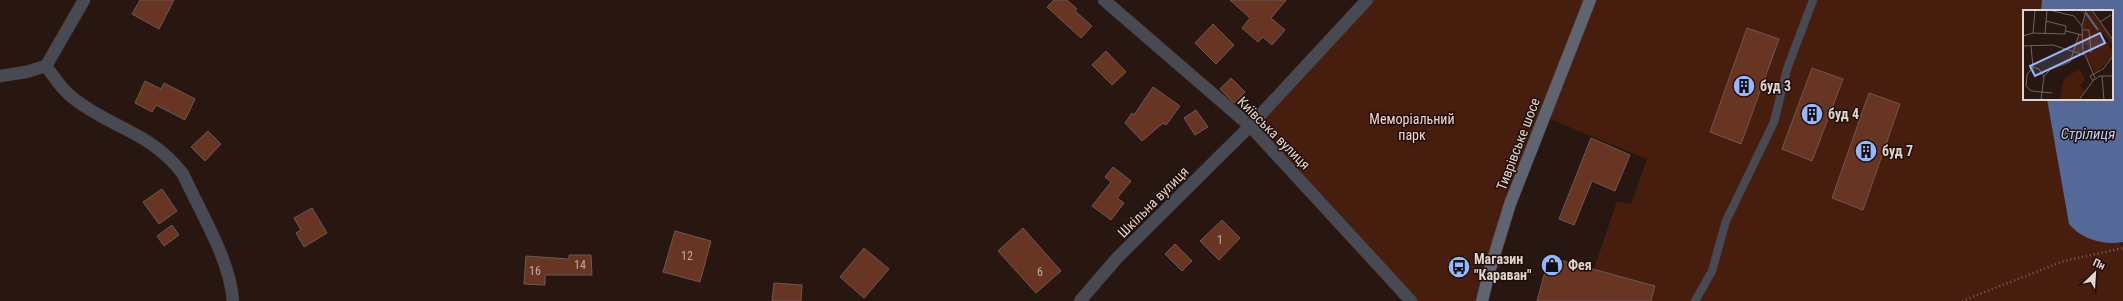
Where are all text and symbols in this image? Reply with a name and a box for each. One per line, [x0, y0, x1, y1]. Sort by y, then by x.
inset map [2023, 10, 2113, 100]
building icon: буд 3 [1731, 73, 1757, 99]
place label: буд 3 [1760, 78, 1791, 94]
street label: Київська вулиця [1234, 93, 1314, 173]
street label: Тиврівське шосе [1493, 95, 1543, 192]
building icon: буд 4 [1799, 101, 1825, 127]
place label: буд 4 [1828, 106, 1859, 122]
park label: Меморіальний парк [1369, 111, 1455, 143]
water label: Стрілиця [2061, 125, 2115, 143]
building icon: буд 7 [1853, 138, 1879, 164]
place label: буд 7 [1882, 143, 1913, 159]
street label: Шкільна вулиця [1114, 163, 1192, 241]
house number: 1 [1217, 233, 1223, 247]
house number: 12 [681, 249, 693, 263]
place label: Магазин "Караван" [1474, 251, 1532, 283]
shop icon: Фея [1539, 252, 1565, 278]
north arrow [2075, 253, 2115, 293]
bus stop icon: Магазин "Караван" [1446, 254, 1472, 280]
text: Пн [2091, 256, 2107, 273]
place label: Фея [1568, 257, 1592, 273]
house number: 14 [574, 258, 586, 272]
house number: 16 [529, 264, 541, 278]
house number: 6 [1037, 265, 1043, 279]

